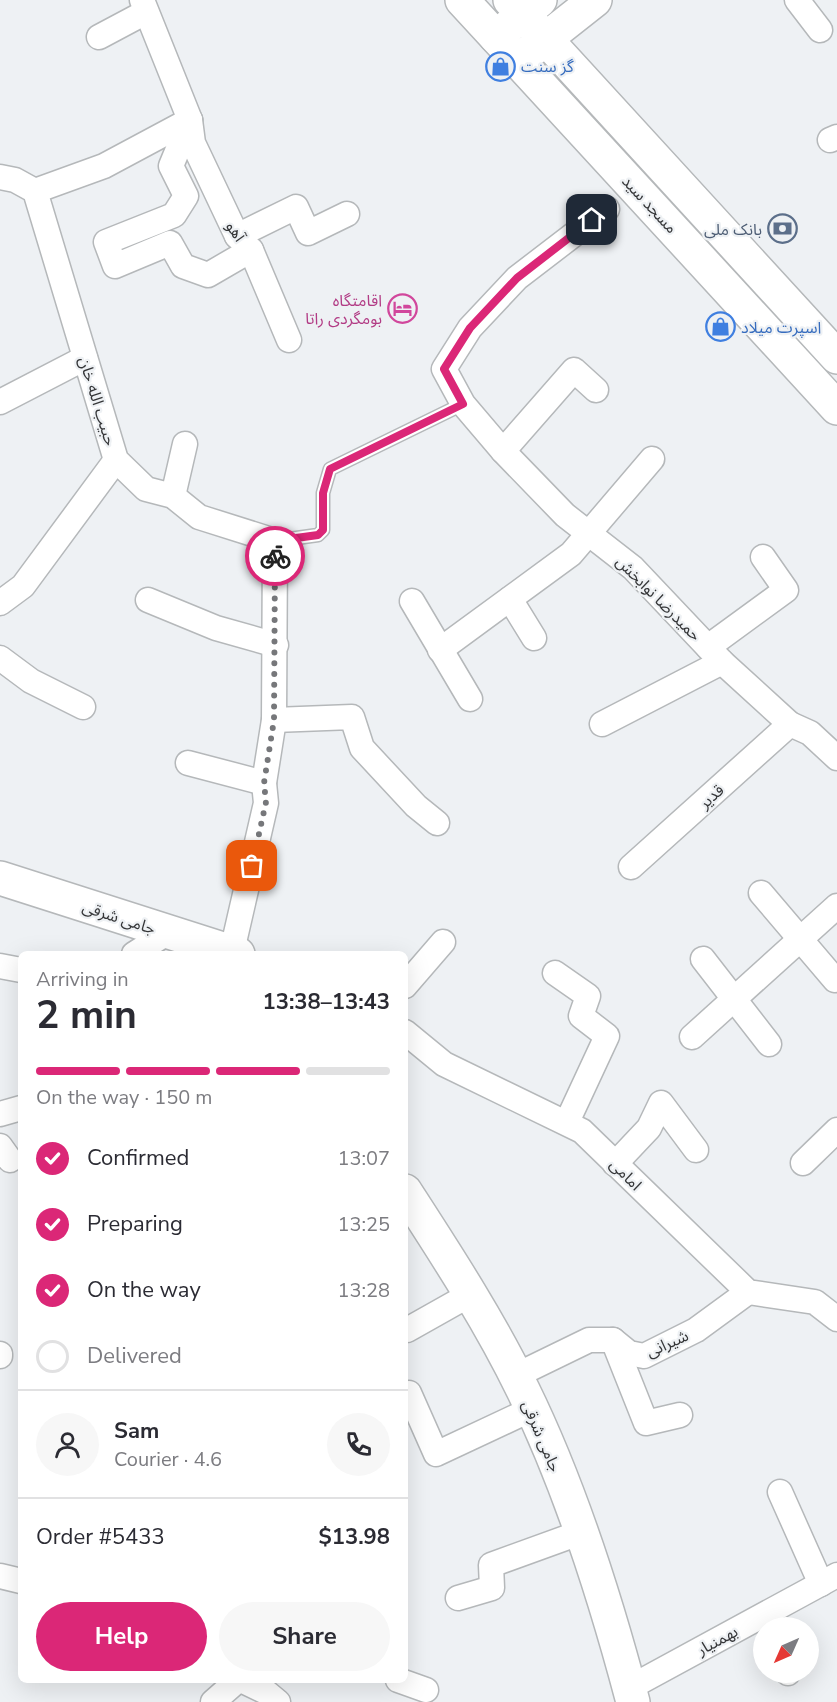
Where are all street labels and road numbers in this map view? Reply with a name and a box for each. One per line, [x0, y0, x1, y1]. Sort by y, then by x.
street label: مسجد سید [617, 171, 682, 238]
street label: آهو [220, 217, 251, 247]
street label: حبیب الله خان [73, 354, 121, 449]
street label: حمیدرضا نوابخش [611, 551, 706, 646]
street label: قدیر [694, 780, 729, 815]
street label: جامی شرقی [79, 896, 158, 940]
street label: امامی [604, 1154, 646, 1196]
street label: شیرانی [643, 1325, 692, 1363]
street label: جامی شرقی [516, 1397, 566, 1476]
street label: بهمنیار [692, 1621, 742, 1662]

